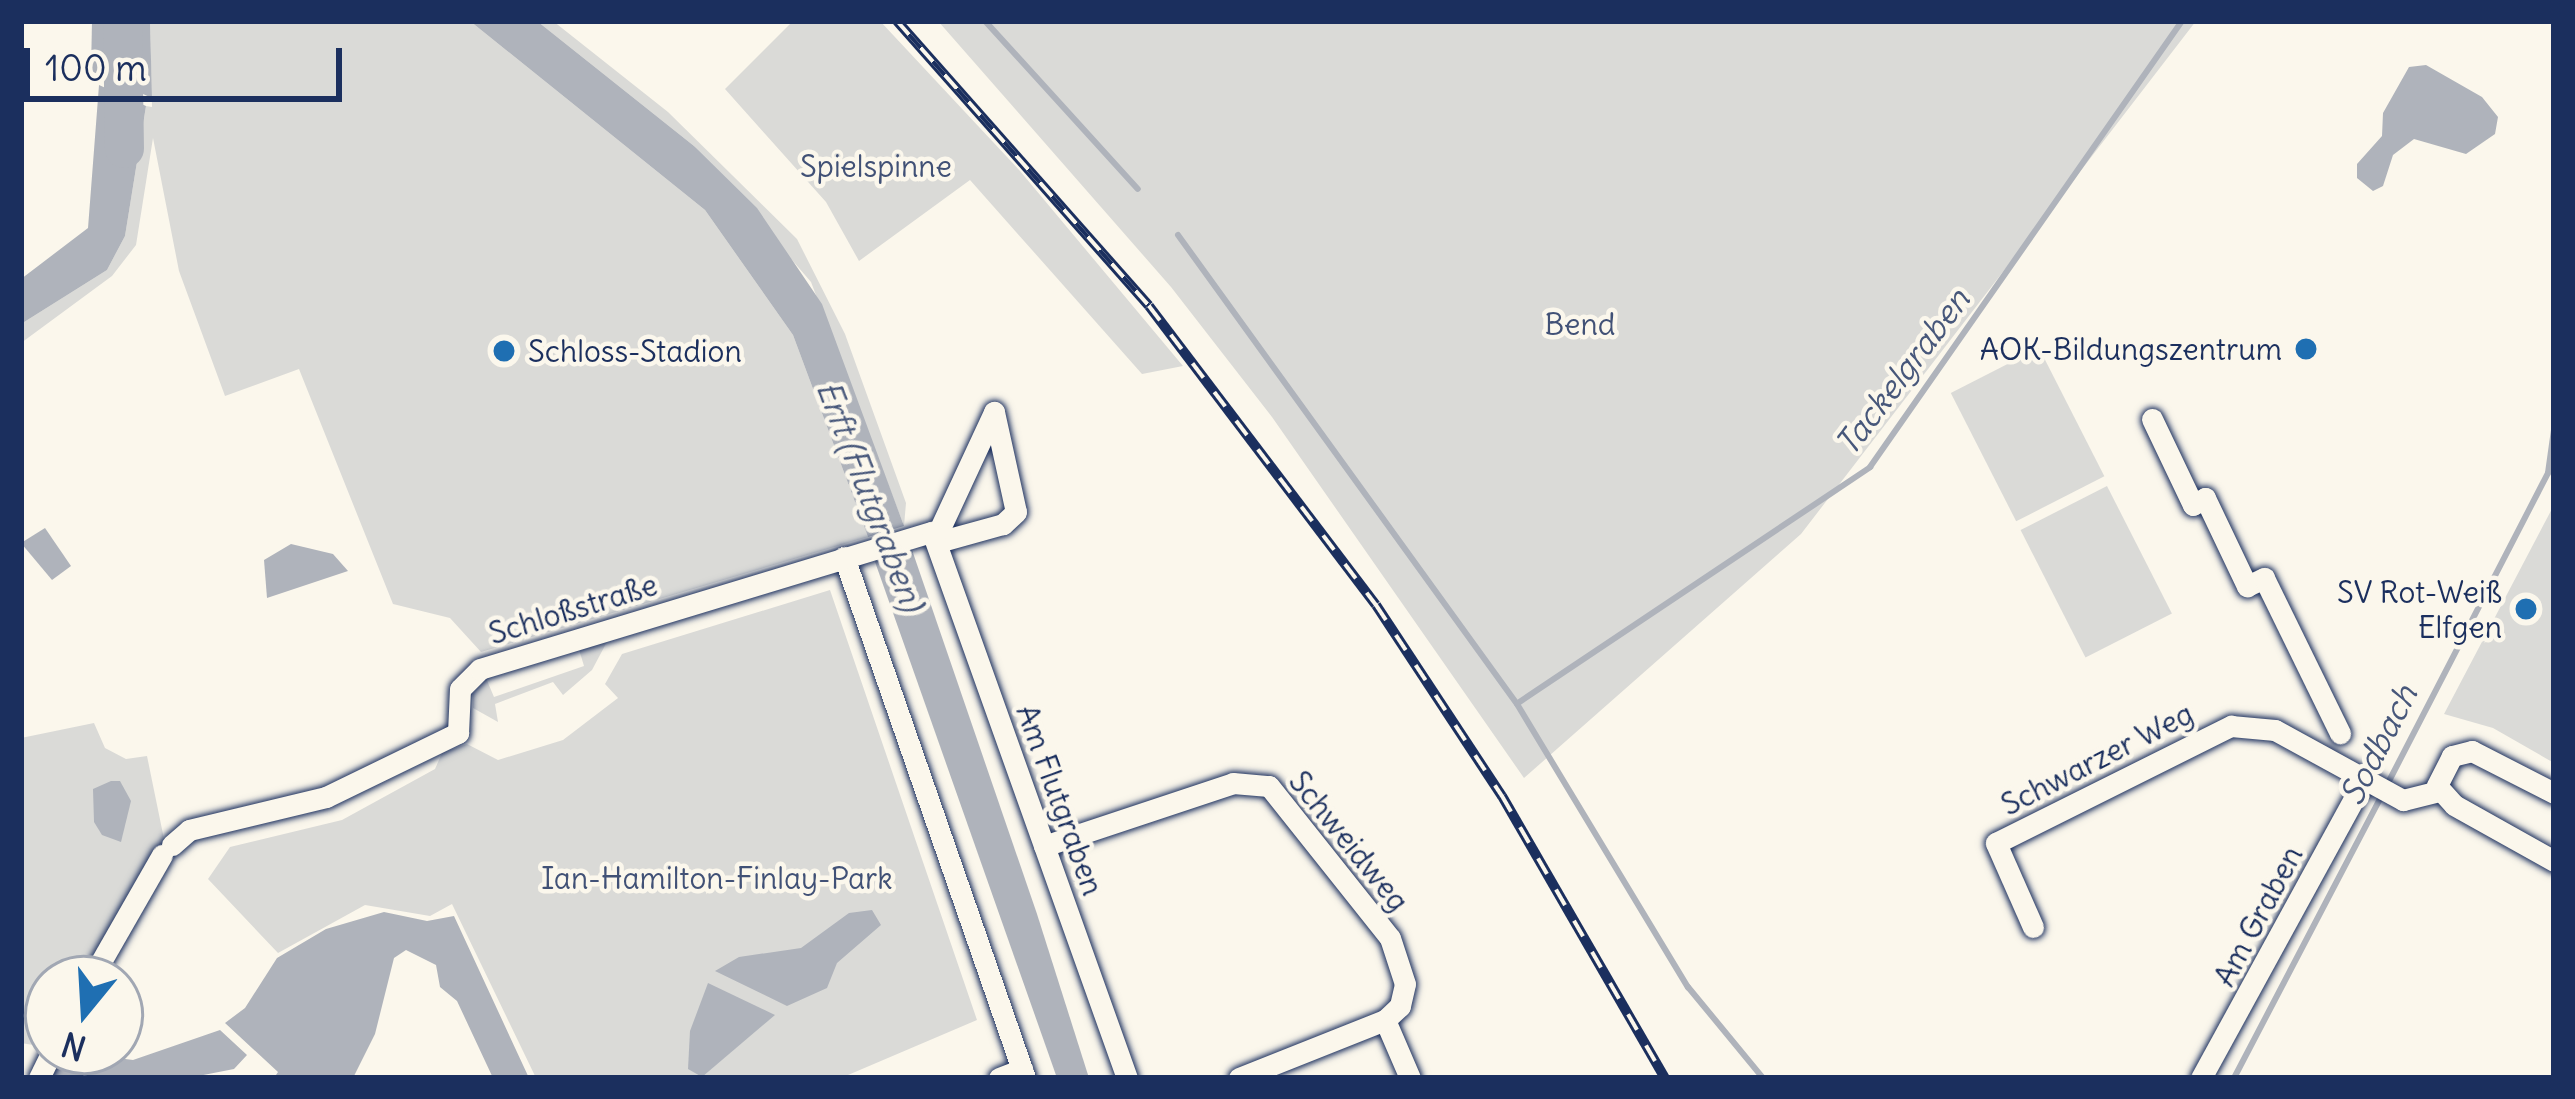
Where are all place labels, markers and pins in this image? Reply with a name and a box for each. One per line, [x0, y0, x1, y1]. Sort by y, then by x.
place label: AOK-Bildungszentrum [1980, 331, 2282, 367]
place label: Schloss-Stadion [528, 333, 742, 369]
marker: AOK-Bildungszentrum [2293, 336, 2319, 362]
marker: Schloss-Stadion [491, 338, 517, 364]
place label: SV Rot-Weiß Elfgen [2337, 574, 2502, 644]
marker: SV Rot-Weiß Elfgen [2513, 596, 2539, 622]

